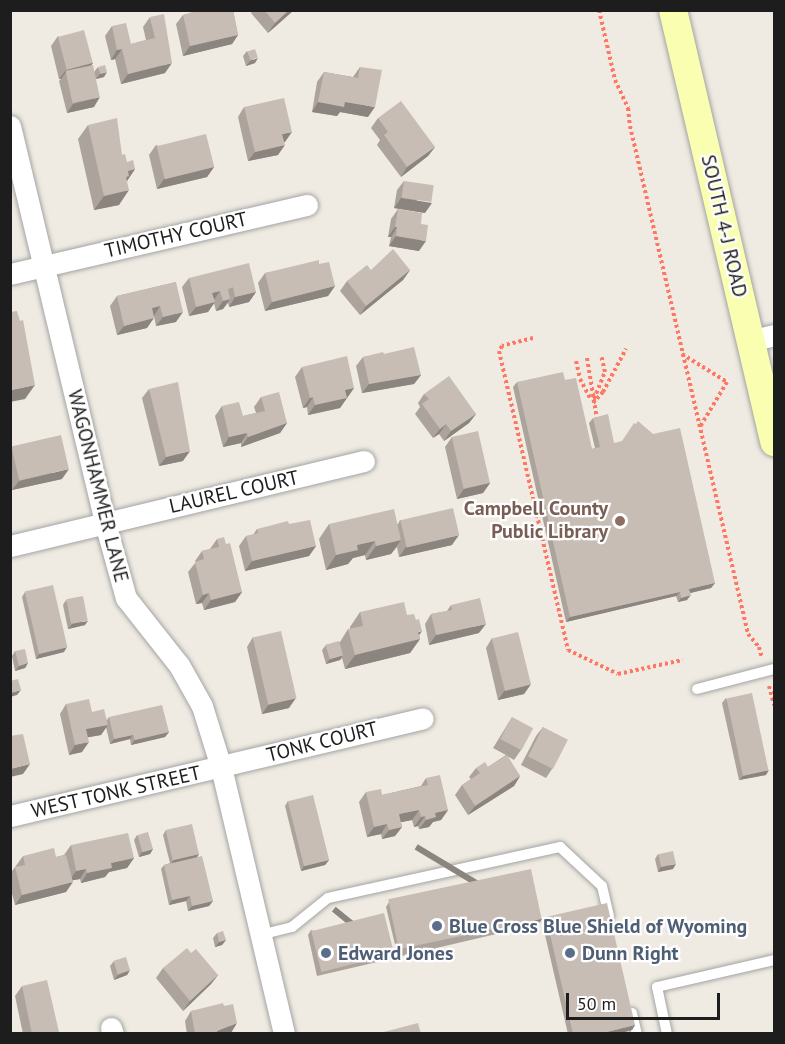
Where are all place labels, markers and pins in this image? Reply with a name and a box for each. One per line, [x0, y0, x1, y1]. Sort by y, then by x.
place label: Campbell County Public Library [464, 497, 608, 544]
marker: Campbell County Public Library [613, 514, 627, 528]
place label: Blue Cross Blue Shield of Wyoming [449, 914, 748, 938]
marker: Blue Cross Blue Shield of Wyoming [430, 919, 444, 933]
place label: Edward Jones [338, 941, 453, 965]
place label: Dunn Right [582, 941, 679, 965]
marker: Edward Jones [319, 946, 333, 960]
marker: Dunn Right [563, 946, 577, 960]

